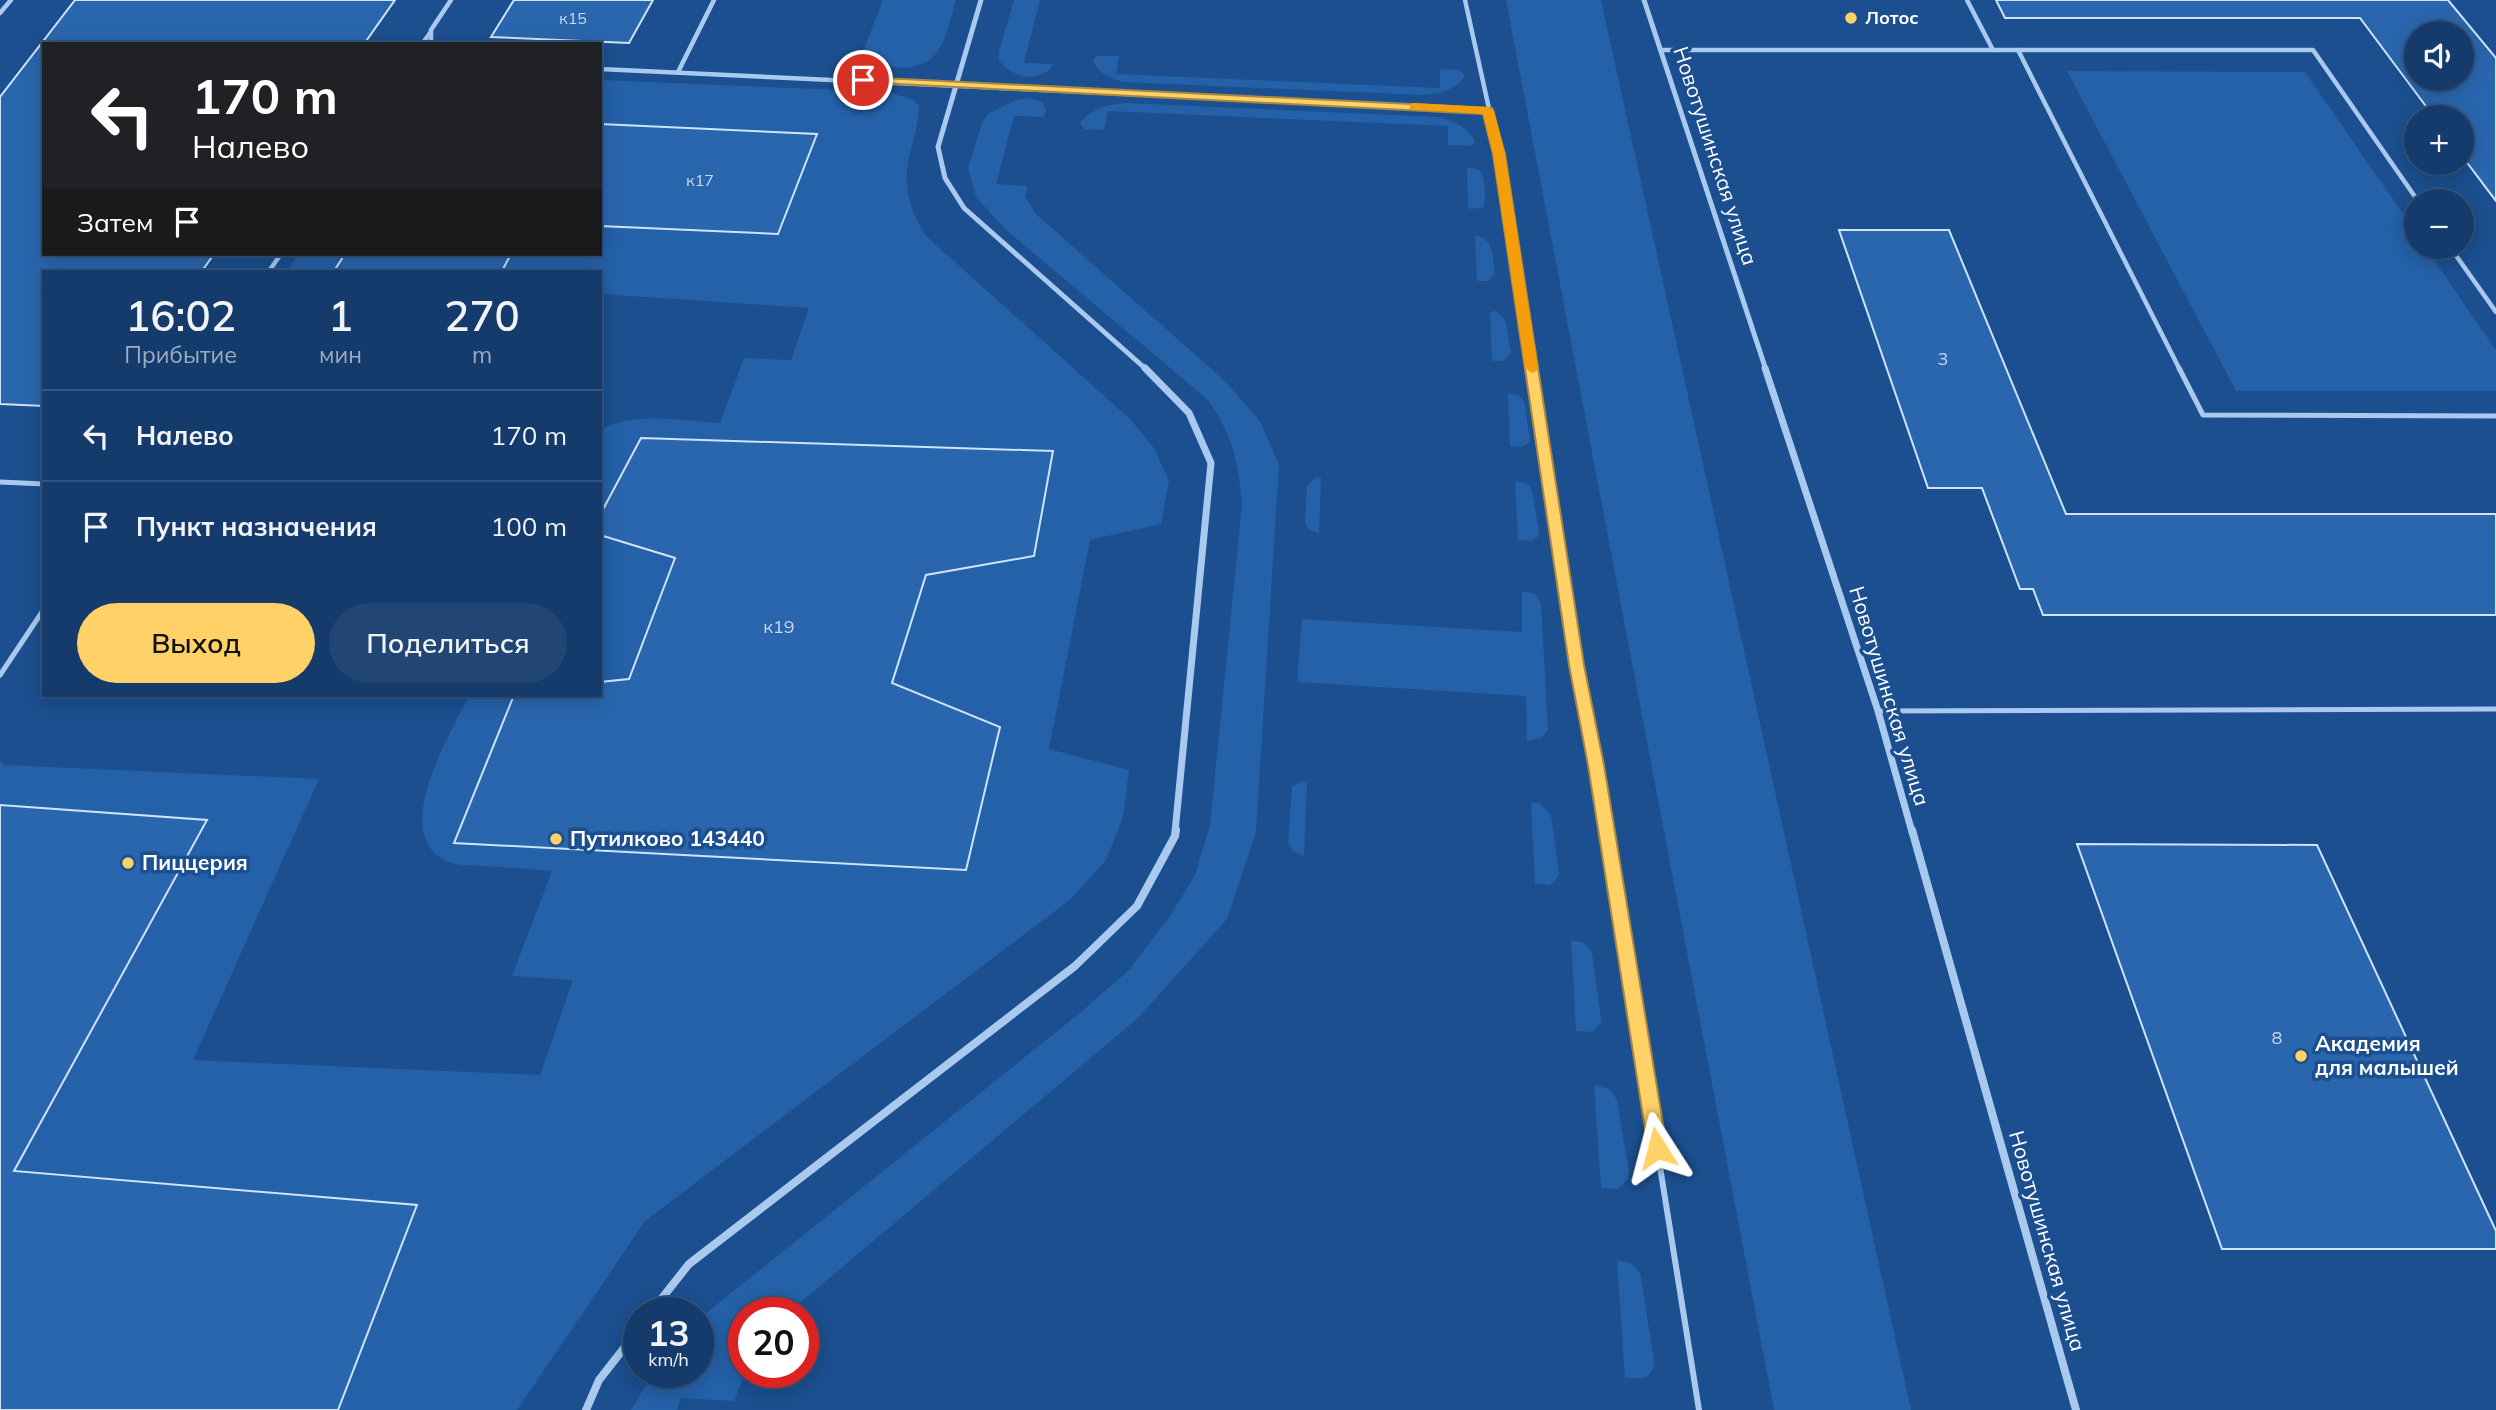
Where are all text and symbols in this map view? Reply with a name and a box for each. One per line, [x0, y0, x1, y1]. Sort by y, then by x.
place label: Лотос [1865, 6, 1919, 29]
house number: к15 [559, 8, 587, 28]
marker: Лотос [1843, 10, 1859, 26]
map controls [2404, 21, 2474, 259]
button: sound [2404, 21, 2474, 91]
street label: Новотушинская улица [1668, 43, 1764, 268]
pin [833, 50, 893, 110]
icon: arrive [844, 61, 882, 99]
text: 170 m [192, 65, 338, 126]
icon: left [77, 70, 168, 161]
button: + [2404, 105, 2474, 175]
text: Налево [192, 126, 309, 166]
house number: к17 [686, 170, 714, 190]
button: − [2404, 189, 2474, 259]
icon: arrive [168, 203, 206, 241]
text: Затем [77, 206, 154, 239]
text: 16:02 [125, 289, 236, 342]
text: 1 [328, 289, 353, 342]
text: 270 [444, 289, 520, 342]
text: Прибытие [124, 340, 237, 369]
text: мин [319, 340, 362, 369]
text: m [472, 340, 492, 369]
house number: 3 [1938, 347, 1948, 370]
icon: left [77, 417, 115, 455]
text: Налево [136, 419, 234, 452]
text: 170 m [491, 419, 567, 452]
icon: arrive [77, 508, 115, 546]
text: Пункт назначения [136, 510, 377, 543]
text: 100 m [491, 510, 567, 543]
street label: Новотушинская улица [1844, 583, 1936, 809]
button: Выход [77, 603, 315, 683]
button: Поделиться [329, 603, 567, 683]
house number: к19 [763, 615, 795, 638]
place label: Путилково 143440 [570, 825, 765, 851]
marker: Путилково 143440 [548, 831, 564, 847]
place label: Пиццерия [142, 849, 248, 875]
marker: Пиццерия [120, 855, 136, 871]
house number: 8 [2272, 1026, 2282, 1049]
place label: Академия для малышей [2315, 1030, 2459, 1080]
marker: Академия для малышей [2293, 1048, 2309, 1064]
position arrow [1620, 1111, 1694, 1185]
street label: Новотушинская улица [2004, 1127, 2092, 1354]
speed limit sign: 20 [728, 1297, 819, 1388]
text: 13 [647, 1311, 690, 1355]
text: km/h [648, 1348, 689, 1371]

